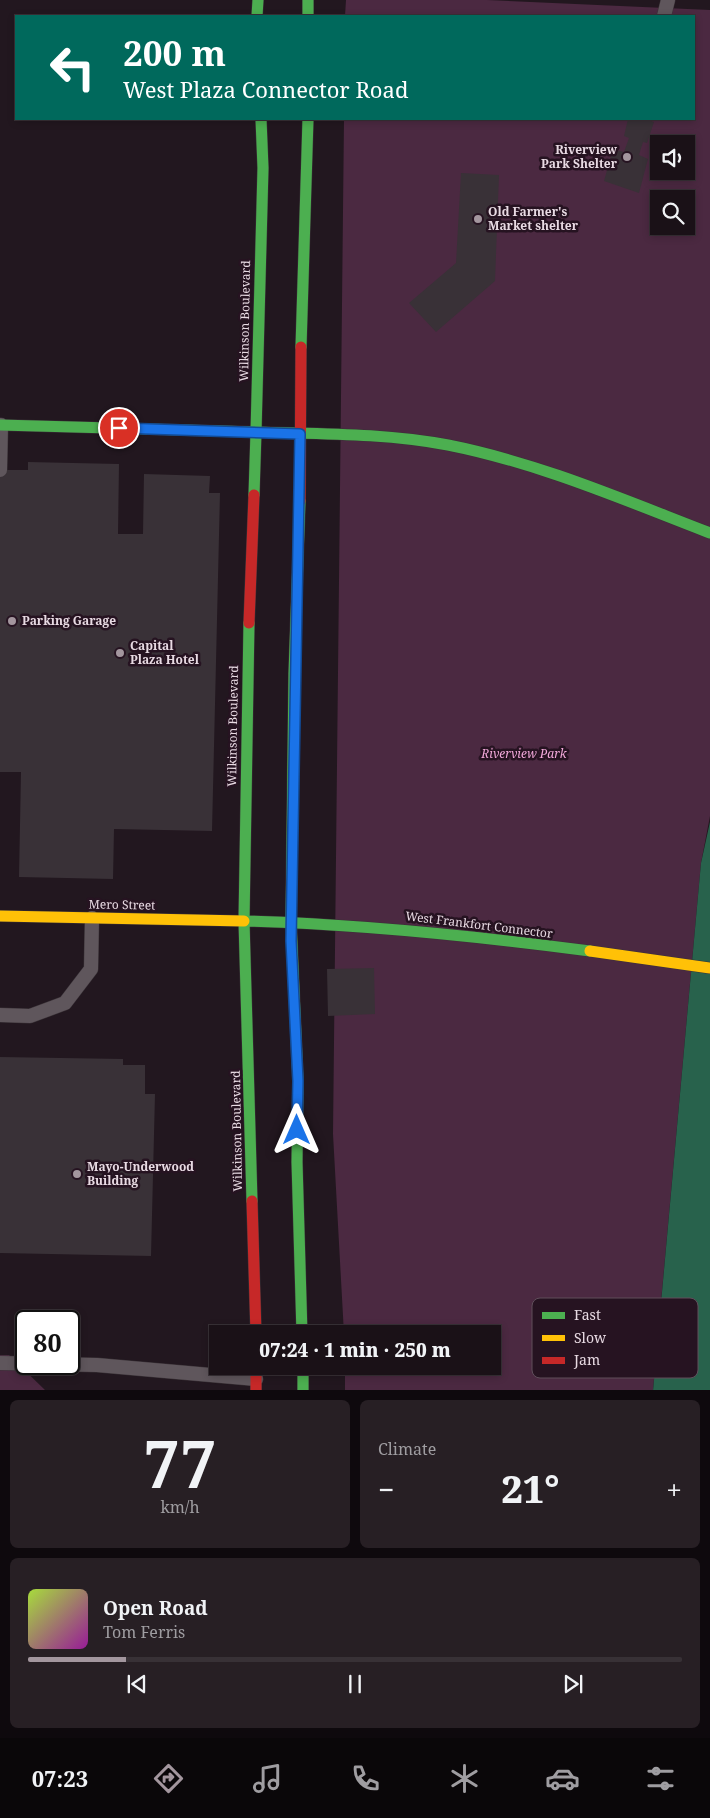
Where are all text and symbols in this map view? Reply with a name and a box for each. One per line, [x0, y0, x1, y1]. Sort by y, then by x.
text: 200 m [123, 29, 226, 76]
icon: left [40, 35, 105, 100]
text: West Plaza Connector Road [123, 74, 408, 104]
map controls [650, 135, 695, 235]
button: sound [650, 135, 695, 180]
place label: Riverview Park Shelter [541, 141, 618, 172]
marker: Riverview Park Shelter [621, 151, 633, 163]
button: search [650, 190, 695, 235]
place label: Old Farmer's Market shelter [488, 203, 579, 234]
marker: Old Farmer's Market shelter [472, 213, 484, 225]
street label: Wilkinson Boulevard [235, 260, 254, 382]
pin [98, 407, 140, 449]
icon: arrive [105, 414, 133, 442]
place label: Parking Garage [22, 612, 116, 629]
marker: Parking Garage [6, 615, 18, 627]
place label: Capital Plaza Hotel [130, 637, 200, 668]
marker: Capital Plaza Hotel [114, 647, 126, 659]
street label: Wilkinson Boulevard [223, 665, 242, 787]
park label: Riverview Park [480, 745, 568, 762]
street label: Mero Street [88, 895, 156, 914]
street label: West Frankfort Connector [404, 907, 554, 942]
street label: Wilkinson Boulevard [227, 1070, 246, 1192]
position arrow [270, 1103, 322, 1155]
place label: Mayo-Underwood Building [87, 1158, 194, 1189]
marker: Mayo-Underwood Building [71, 1168, 83, 1180]
legend [532, 1298, 698, 1378]
text: Fast [574, 1305, 601, 1324]
speed limit sign: 80 [15, 1310, 80, 1375]
text: Slow [574, 1328, 607, 1347]
text: 07:24 · 1 min · 250 m [259, 1337, 451, 1363]
text: Jam [573, 1350, 600, 1369]
text: 77 [143, 1419, 217, 1507]
text: Climate [378, 1438, 436, 1460]
text: 21° [501, 1462, 559, 1514]
text: − [378, 1470, 394, 1508]
text: + [666, 1470, 682, 1508]
text: km/h [160, 1496, 200, 1518]
text: Open Road [103, 1595, 208, 1621]
text: Tom Ferris [103, 1621, 185, 1643]
icon: previous [123, 1670, 151, 1698]
icon: pause [341, 1670, 369, 1698]
icon: next [559, 1670, 587, 1698]
icon: directions [151, 1761, 186, 1796]
icon: music [250, 1761, 285, 1796]
icon: phone [348, 1761, 383, 1796]
icon: climate [447, 1761, 482, 1796]
icon: car [545, 1761, 580, 1796]
icon: filters [643, 1761, 678, 1796]
text: 07:23 [32, 1763, 88, 1793]

